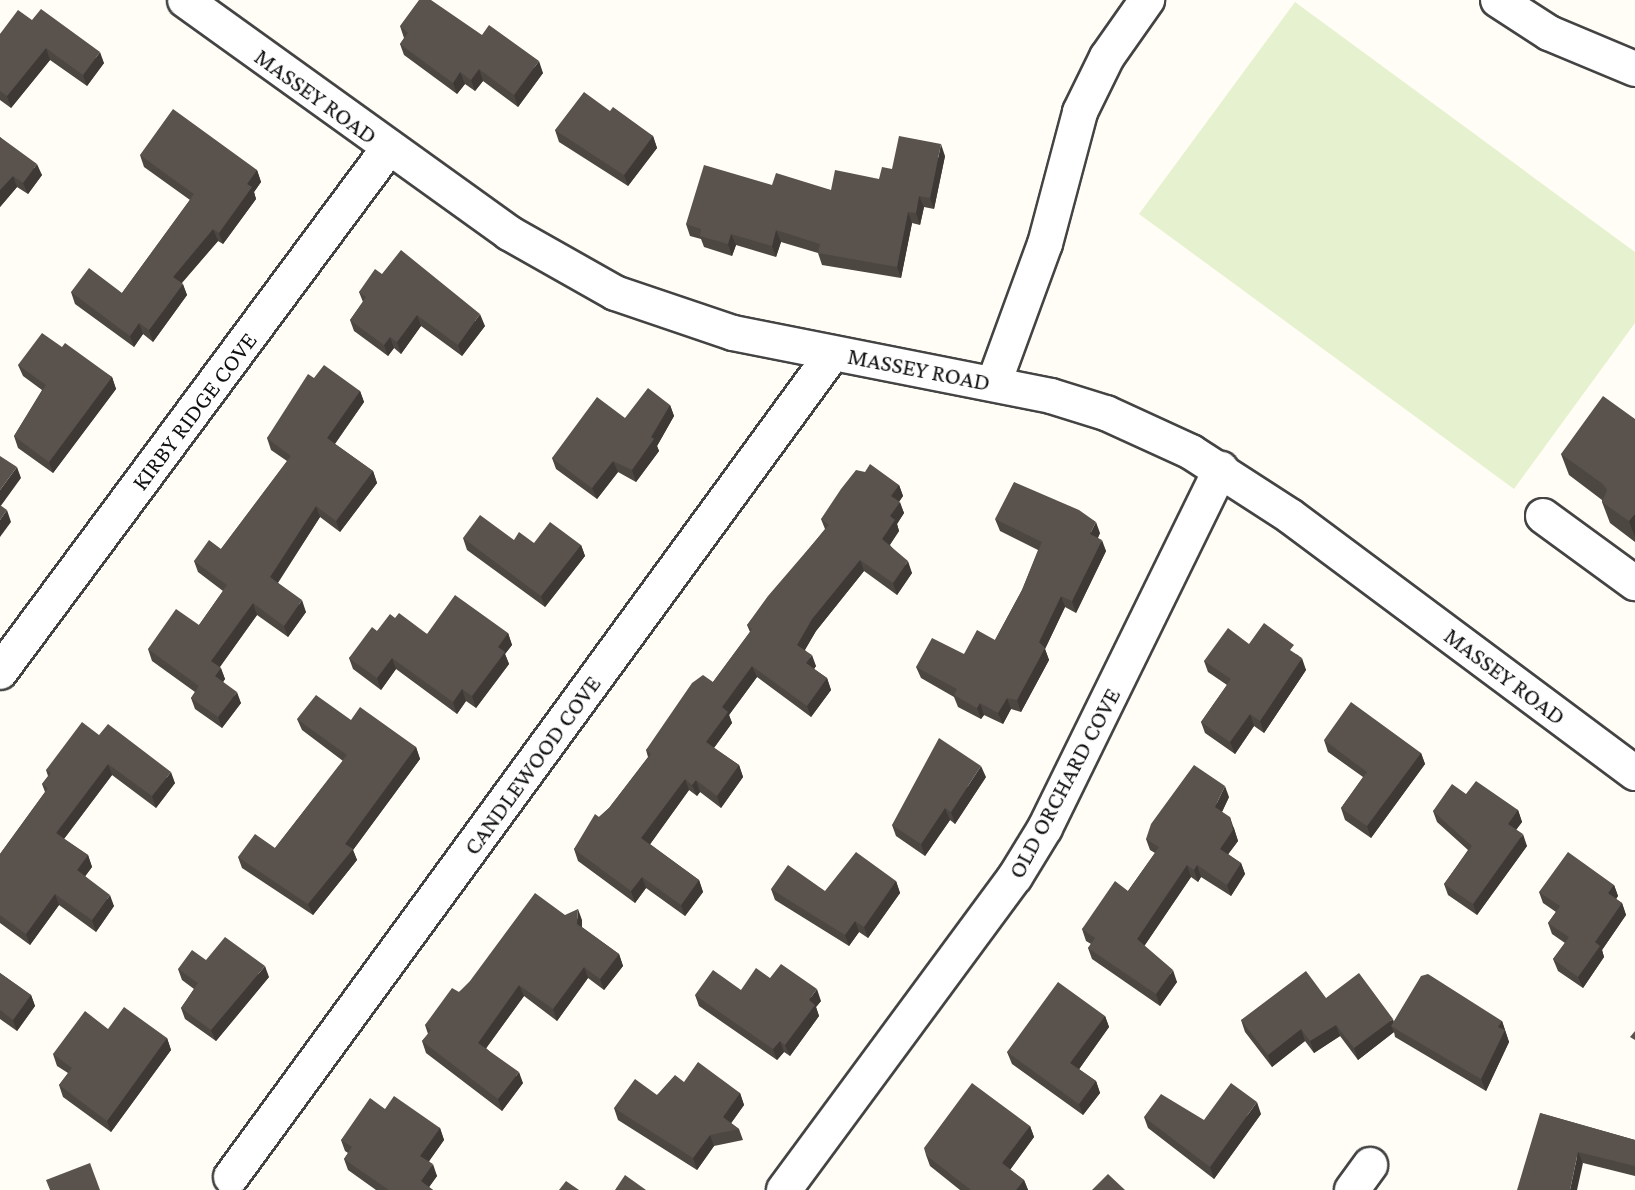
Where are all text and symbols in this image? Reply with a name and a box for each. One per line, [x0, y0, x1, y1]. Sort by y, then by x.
street label: MASSEY ROAD [249, 42, 383, 150]
street label: KIRBY RIDGE COVE [125, 326, 263, 496]
street label: MASSEY ROAD [845, 341, 993, 397]
street label: MASSEY ROAD [1439, 621, 1571, 731]
street label: CANDLEWOOD COVE [457, 670, 607, 860]
street label: OLD ORCHARD COVE [1002, 683, 1126, 883]

